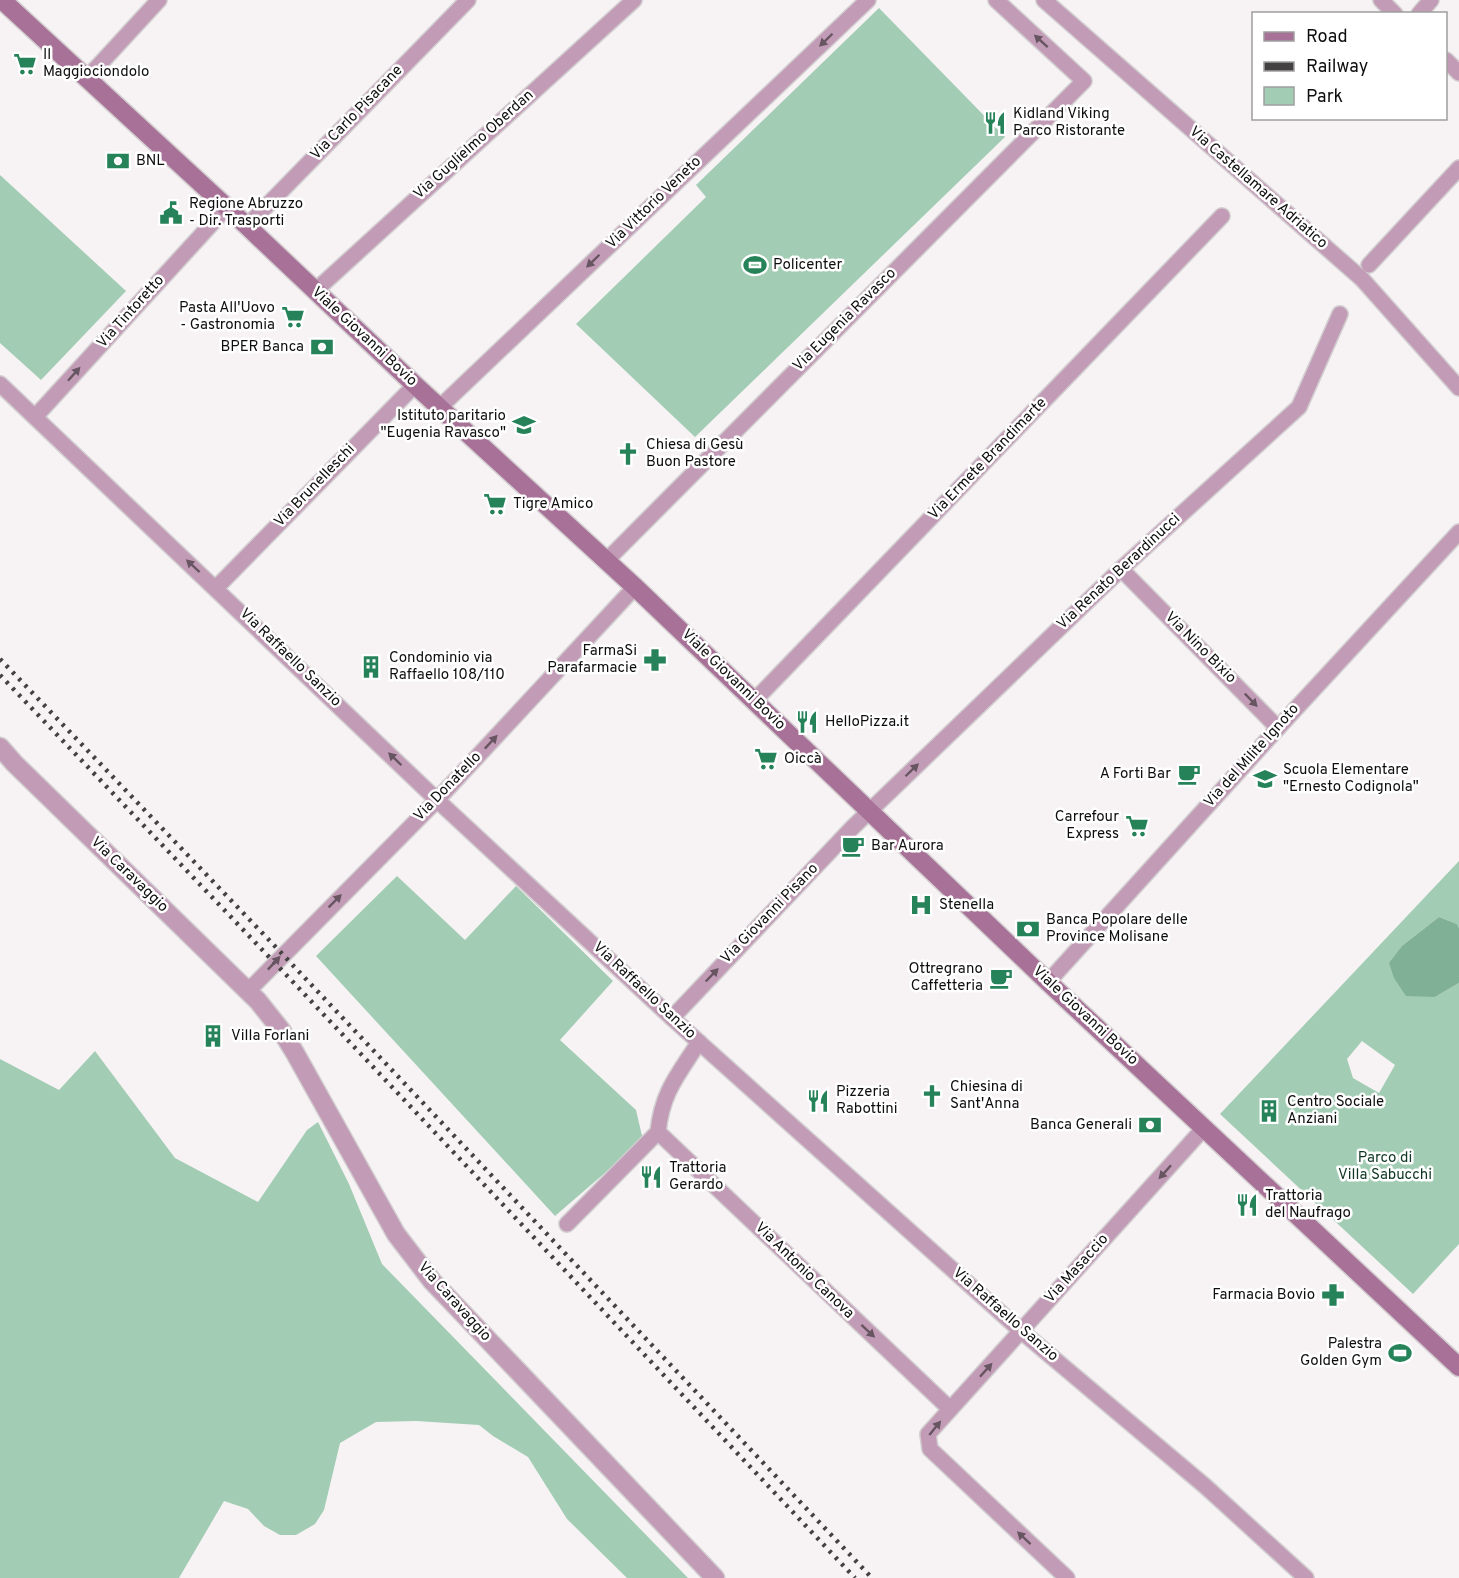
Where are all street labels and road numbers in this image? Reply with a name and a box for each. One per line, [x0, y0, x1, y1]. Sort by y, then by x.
street label: Via Carlo Pisacane [307, 62, 407, 164]
street label: Via Guglielmo Oberdan [410, 86, 538, 204]
street label: Via Castellamare Adriatico [1185, 123, 1331, 253]
street label: Via Vittorio Veneto [602, 153, 706, 253]
street label: Via Eugenia Ravasco [789, 264, 901, 376]
street label: Via Tintoretto [93, 272, 169, 352]
street label: Viale Giovanni Bovio [307, 283, 421, 391]
street label: Via Ermete Brandimarte [925, 394, 1051, 524]
street label: Via Brunelleschi [271, 440, 359, 532]
street label: Via Renato Berardinucci [1053, 510, 1185, 634]
street label: Via Raffaello Sanzio [235, 605, 345, 711]
street label: Via Nino Bixio [1160, 608, 1240, 688]
street label: Viale Giovanni Bovio [677, 625, 789, 735]
street label: Via del Milite Ignoto [1200, 700, 1304, 812]
street label: Via Donatello [410, 748, 486, 826]
street label: Via Caravaggio [86, 833, 172, 917]
street label: Via Giovanni Pisano [717, 860, 823, 968]
street label: Via Raffaello Sanzio [589, 938, 699, 1044]
street label: Viale Giovanni Bovio [1028, 962, 1142, 1070]
street label: Via Antonio Canova [750, 1219, 858, 1323]
street label: Via Masaccio [1041, 1230, 1113, 1308]
street label: Via Caravaggio [413, 1258, 495, 1346]
street label: Via Raffaello Sanzio [948, 1264, 1062, 1366]

